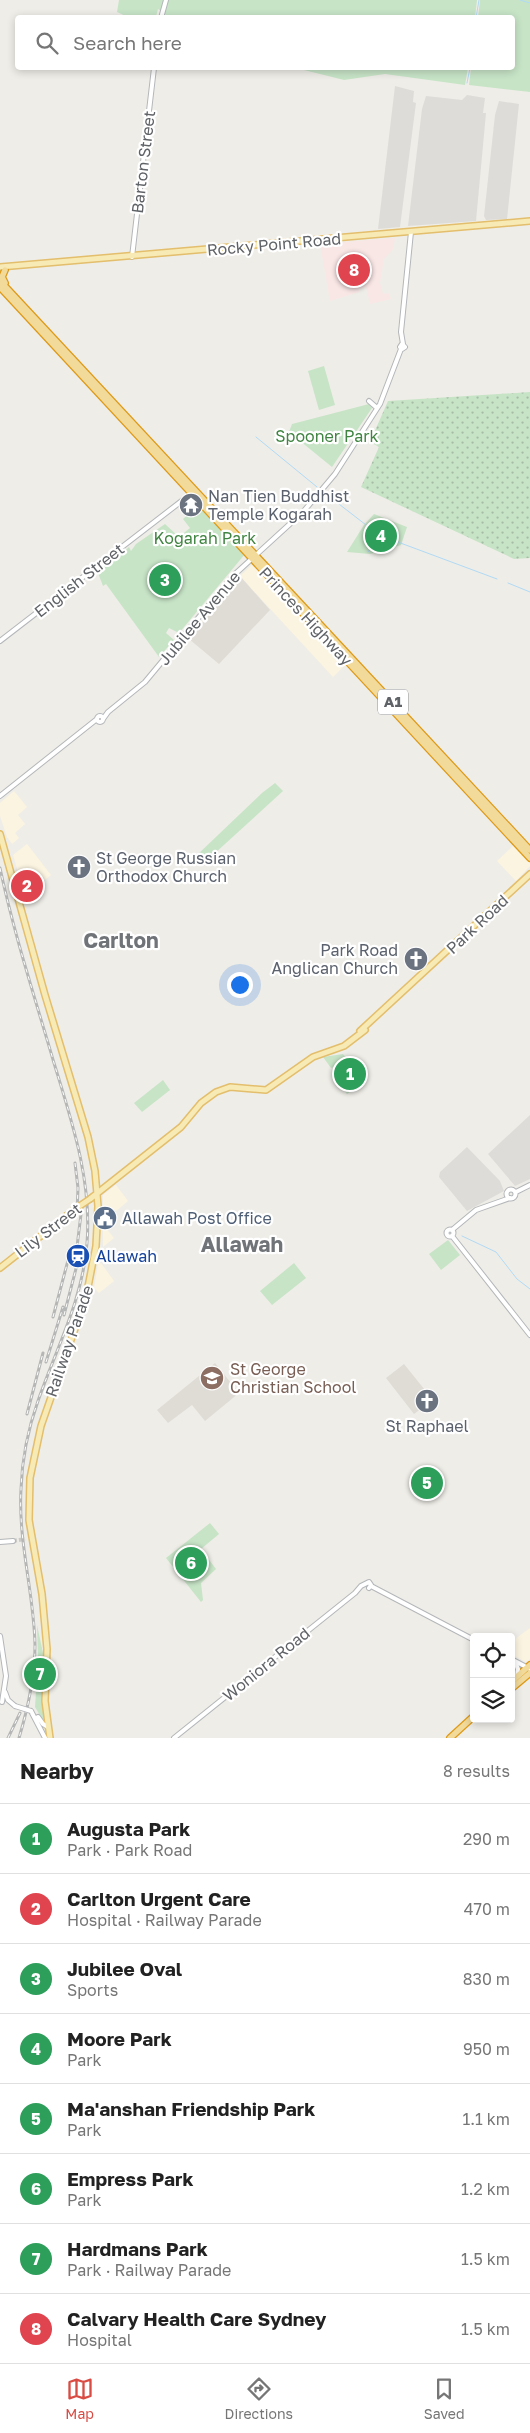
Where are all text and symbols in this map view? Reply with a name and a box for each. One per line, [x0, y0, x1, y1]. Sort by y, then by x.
search box [15, 15, 515, 70]
icon: search [33, 29, 61, 57]
text: Search here [73, 31, 182, 54]
street label: Barton Street [127, 109, 159, 215]
street label: Rocky Point Road [206, 228, 342, 260]
pin: 8 [338, 251, 370, 289]
park label: Spooner Park [275, 426, 379, 446]
place label: Nan Tien Buddhist Temple Kogarah [208, 486, 349, 524]
temple icon: Nan Tien Buddhist Temple Kogarah [178, 492, 204, 518]
pin: 4 [365, 517, 397, 555]
park label: Kogarah Park [154, 528, 256, 548]
street label: English Street [30, 539, 128, 621]
pin: 3 [149, 561, 181, 599]
street label: Princes Highway [255, 563, 357, 670]
street label: Jubilee Avenue [154, 567, 244, 669]
road number: A1 [378, 690, 408, 714]
place label: St George Russian Orthodox Church [96, 848, 236, 886]
church icon: St George Russian Orthodox Church [66, 854, 92, 880]
pin: 2 [11, 867, 43, 905]
street label: Park Road [442, 890, 512, 958]
district label: Carlton [83, 927, 159, 953]
place label: Park Road Anglican Church [272, 940, 398, 978]
church icon: Park Road Anglican Church [403, 946, 429, 972]
your location [227, 972, 253, 998]
pin: 1 [334, 1055, 366, 1093]
street label: Lily Street [11, 1198, 85, 1262]
public building icon: Allawah Post Office [92, 1205, 118, 1231]
place label: Allawah Post Office [122, 1208, 272, 1228]
district label: Allawah [201, 1231, 283, 1257]
station icon: Allawah [65, 1243, 91, 1269]
place label: Allawah [96, 1246, 157, 1266]
street label: Railway Parade [41, 1282, 97, 1400]
place label: St George Christian School [230, 1359, 356, 1397]
school or university icon: St George Christian School [199, 1365, 225, 1391]
church icon: St Raphael [414, 1388, 440, 1414]
place label: St Raphael [385, 1416, 469, 1436]
pin: 5 [411, 1464, 443, 1502]
pin: 6 [175, 1544, 207, 1582]
street label: Woniora Road [218, 1623, 314, 1705]
map controls [470, 1633, 515, 1723]
button: locate [470, 1633, 515, 1678]
pin: 7 [24, 1655, 56, 1693]
button: layers [470, 1678, 515, 1723]
text: Nearby [20, 1758, 94, 1784]
text: 8 results [443, 1761, 510, 1781]
text: Augusta Park [67, 1817, 190, 1840]
text: 1 [32, 1829, 40, 1849]
text: 290 m [463, 1829, 510, 1849]
text: Park · Park Road [67, 1840, 192, 1860]
text: Carlton Urgent Care [67, 1887, 251, 1910]
text: 2 [31, 1899, 41, 1919]
text: 470 m [464, 1899, 510, 1919]
text: Hospital · Railway Parade [67, 1910, 262, 1930]
text: Jubilee Oval [67, 1957, 182, 1980]
text: 3 [31, 1969, 41, 1989]
text: 830 m [463, 1969, 510, 1989]
text: Sports [67, 1980, 118, 2000]
text: Moore Park [67, 2027, 172, 2050]
text: 4 [31, 2039, 41, 2059]
text: 950 m [463, 2039, 510, 2059]
text: Park [67, 2050, 102, 2070]
text: Ma'anshan Friendship Park [67, 2097, 315, 2120]
text: 5 [31, 2109, 41, 2129]
text: 1.1 km [462, 2109, 510, 2129]
text: Park [67, 2120, 102, 2140]
text: Empress Park [67, 2167, 193, 2190]
text: 6 [31, 2179, 41, 2199]
text: 1.2 km [461, 2179, 510, 2199]
text: Park [67, 2190, 102, 2210]
text: Hardmans Park [67, 2237, 208, 2260]
text: 7 [32, 2249, 40, 2269]
text: 1.5 km [461, 2249, 510, 2269]
text: Park · Railway Parade [67, 2260, 231, 2280]
text: Calvary Health Care Sydney [67, 2307, 326, 2330]
text: 8 [31, 2319, 41, 2339]
text: 1.5 km [461, 2319, 510, 2339]
text: Hospital [67, 2330, 132, 2350]
tab: Map [65, 2375, 94, 2422]
tab: Directions [225, 2375, 293, 2422]
tab: Saved [424, 2375, 465, 2422]

